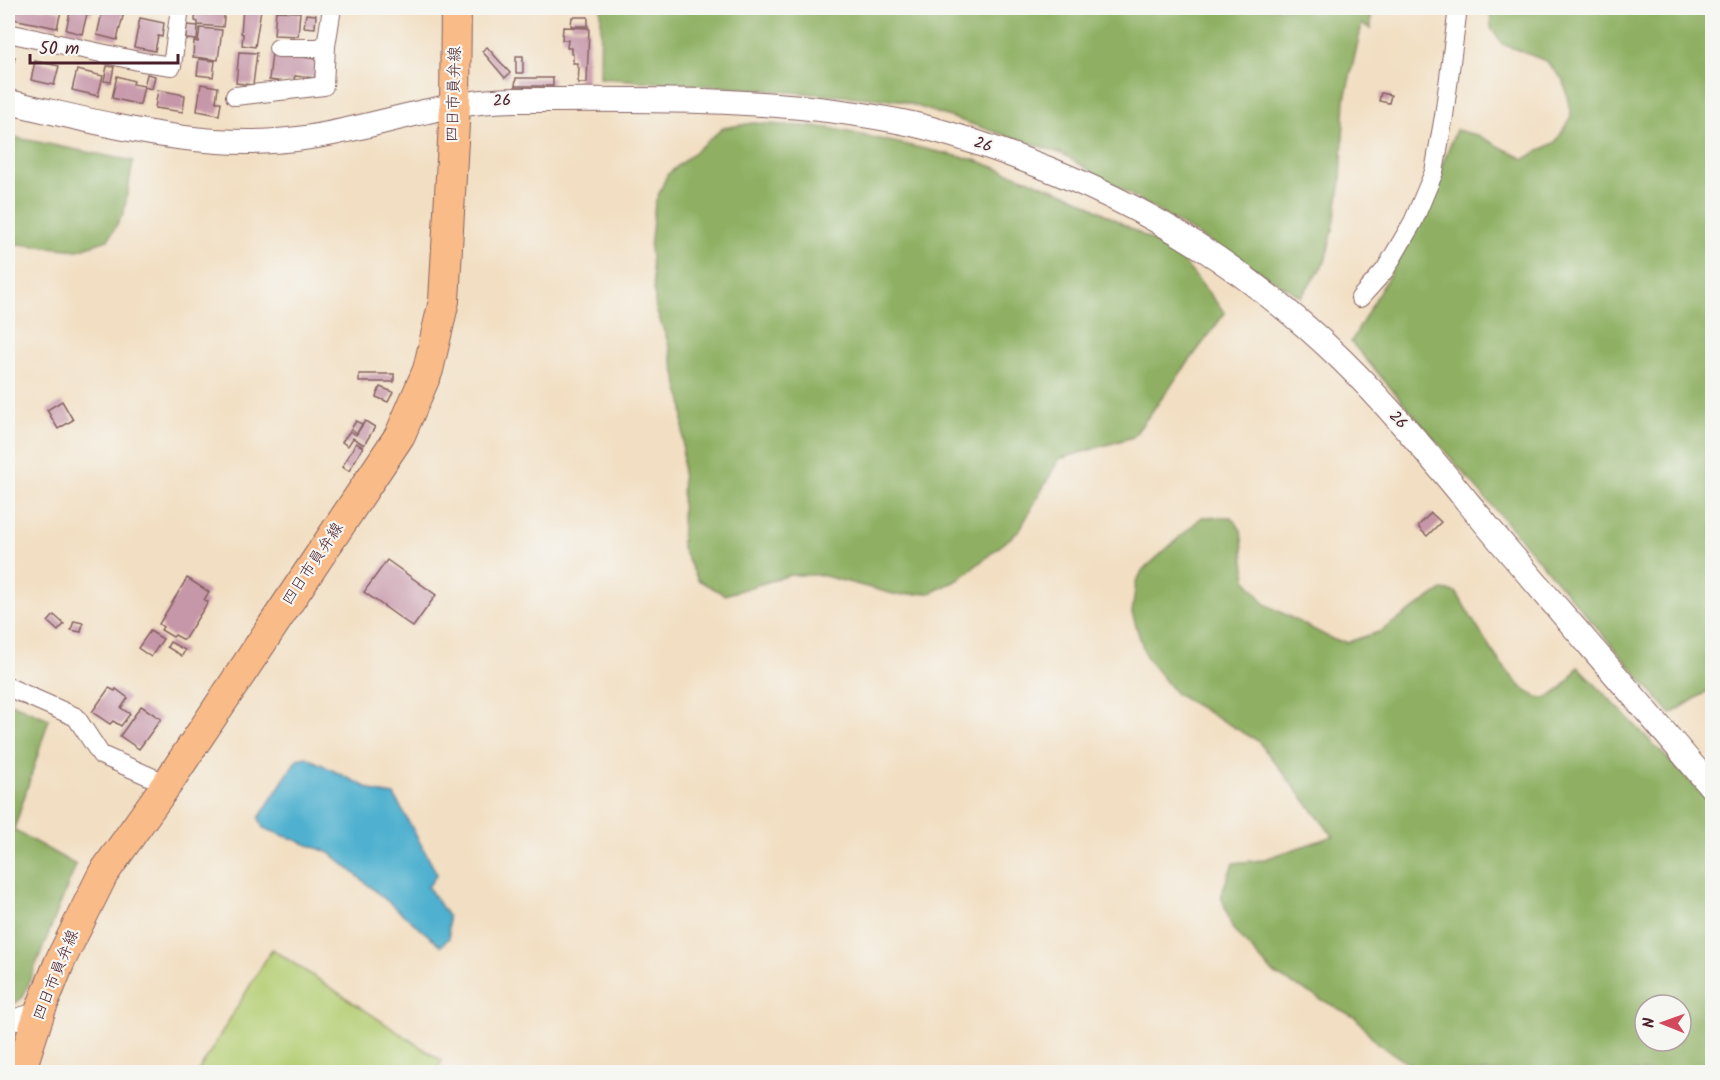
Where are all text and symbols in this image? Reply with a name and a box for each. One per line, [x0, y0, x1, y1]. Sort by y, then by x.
scale bar [30, 27, 178, 65]
text: 50 m [39, 35, 79, 64]
street label: 四日市員弁線 [440, 46, 468, 142]
street label: 26 [492, 88, 512, 114]
street label: 26 [970, 130, 996, 160]
street label: 26 [1383, 405, 1413, 435]
street label: 四日市員弁線 [276, 517, 350, 611]
street label: 四日市員弁線 [26, 926, 86, 1024]
north arrow [1633, 993, 1693, 1053]
text: N [1637, 1017, 1662, 1028]

